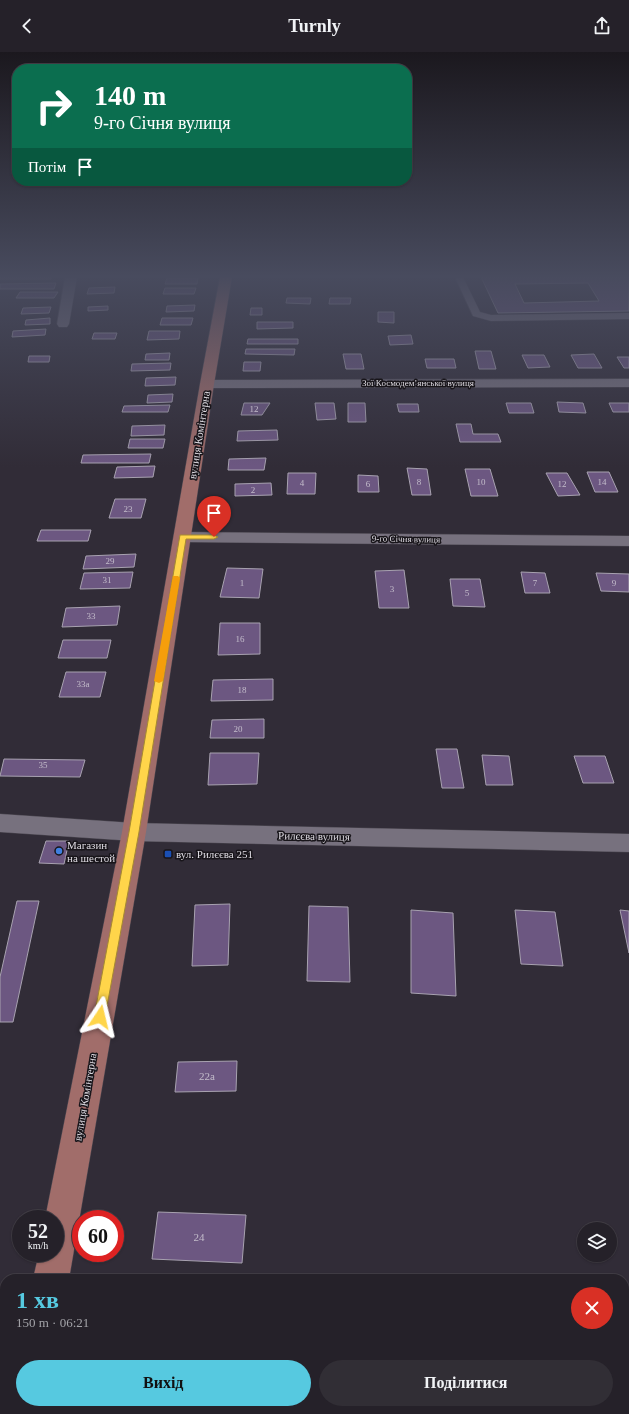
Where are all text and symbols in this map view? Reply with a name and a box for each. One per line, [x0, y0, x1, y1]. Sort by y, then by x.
icon: back [16, 15, 38, 37]
icon: share [591, 15, 613, 37]
text: Turnly [288, 16, 341, 36]
icon: right [28, 80, 80, 132]
text: 140 m [94, 80, 166, 111]
text: 9-го Січня вулиця [94, 113, 231, 133]
icon: arrive [74, 156, 96, 178]
text: Потім [28, 159, 66, 175]
street label: Зої Космодем’янської вулиця [362, 378, 474, 388]
street label: вулиця Комінтерна [186, 390, 212, 480]
house number: 12 [250, 404, 259, 414]
house number: 8 [417, 477, 422, 487]
house number: 10 [477, 477, 486, 487]
house number: 14 [598, 477, 607, 487]
house number: 4 [300, 478, 305, 488]
house number: 6 [366, 479, 371, 489]
house number: 12 [558, 479, 567, 489]
house number: 2 [251, 485, 255, 495]
pin [197, 496, 231, 537]
icon: arrive [203, 502, 225, 524]
house number: 23 [124, 504, 133, 514]
street label: 9-го Січня вулиця [372, 533, 440, 545]
house number: 29 [106, 556, 115, 566]
house number: 31 [103, 575, 112, 585]
house number: 1 [240, 578, 244, 588]
house number: 7 [533, 578, 538, 588]
house number: 9 [612, 578, 617, 588]
house number: 3 [390, 584, 395, 594]
house number: 5 [465, 588, 470, 598]
house number: 33 [87, 611, 96, 621]
house number: 16 [236, 634, 245, 644]
house number: 33а [77, 679, 90, 689]
house number: 18 [238, 685, 247, 695]
house number: 20 [234, 724, 243, 734]
house number: 35 [39, 760, 48, 770]
street label: Рилєєва вулиця [278, 829, 350, 843]
place label: Магазин на шестой [67, 839, 115, 864]
marker: Магазин на шестой [54, 846, 64, 856]
place label: вул. Рилєєва 251 [176, 848, 253, 860]
marker: вул. Рилєєва 251 [163, 849, 173, 859]
position arrow [79, 996, 121, 1038]
street label: вулиця Комінтерна [71, 1052, 99, 1142]
house number: 22а [199, 1070, 215, 1082]
speed limit sign: 60 [72, 1210, 124, 1262]
text: 52 [28, 1220, 48, 1242]
map controls [577, 1222, 617, 1262]
button: layers [577, 1222, 617, 1262]
house number: 24 [194, 1231, 205, 1243]
text: km/h [28, 1240, 48, 1251]
text: 1 хв [16, 1287, 59, 1313]
button: close [571, 1287, 613, 1329]
text: 150 m · 06:21 [16, 1315, 89, 1330]
button: Вихід [16, 1360, 311, 1406]
button: Поділитися [319, 1360, 613, 1406]

